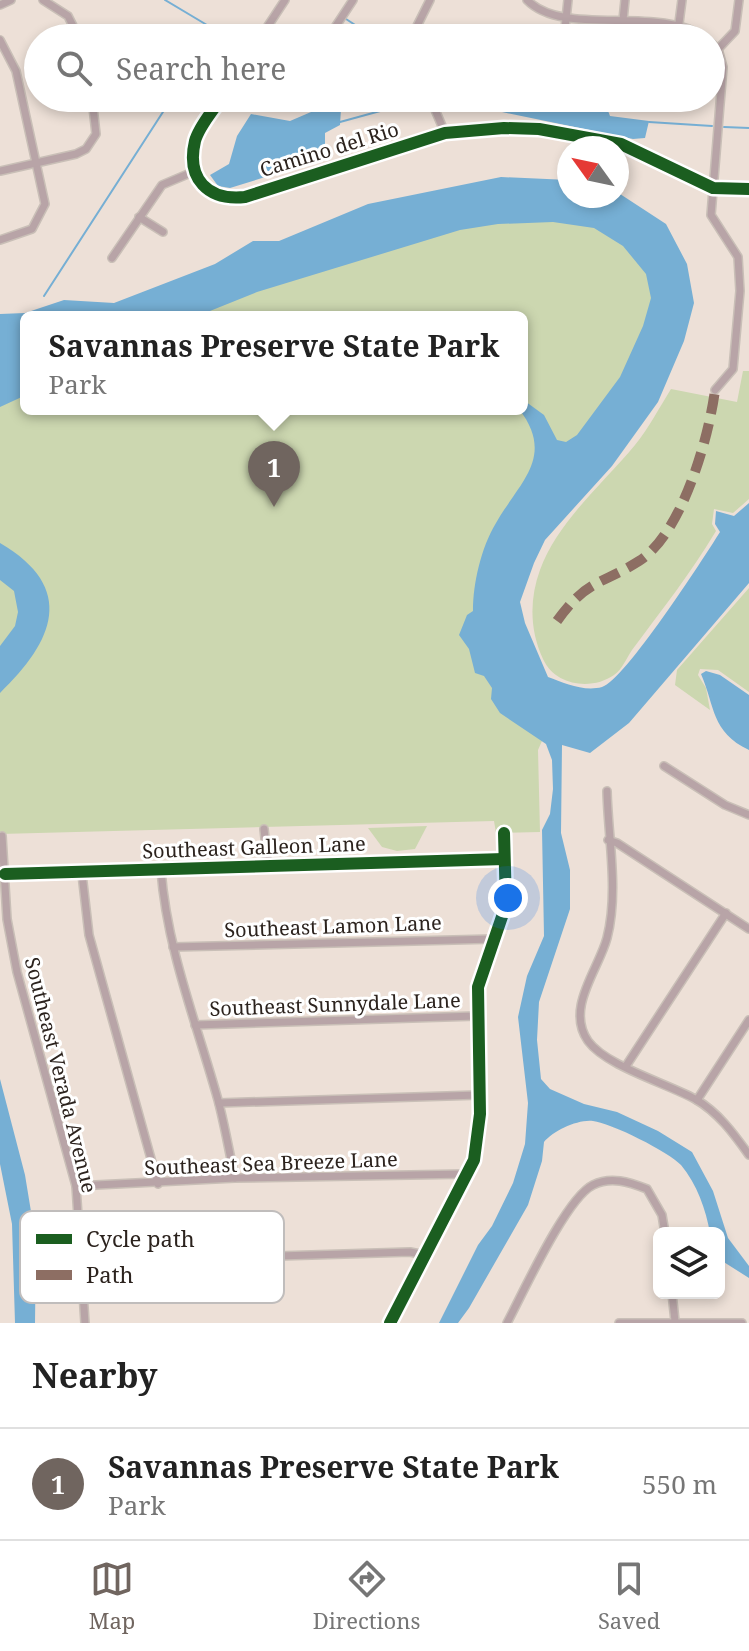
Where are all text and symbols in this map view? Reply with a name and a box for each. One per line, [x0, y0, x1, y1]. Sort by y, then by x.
search box [24, 24, 725, 112]
icon: search [52, 46, 96, 90]
text: Search here [116, 48, 286, 89]
street label: Camino del Rio [256, 115, 402, 183]
north arrow [557, 136, 629, 208]
popup [20, 311, 528, 415]
text: Savannas Preserve State Park [49, 325, 499, 366]
text: Park [49, 366, 106, 402]
pin: 1 [248, 441, 300, 507]
street label: Southeast Galleon Lane [142, 830, 366, 864]
your location [488, 878, 528, 918]
street label: Southeast Lamon Lane [224, 909, 442, 943]
street label: Southeast Verada Avenue [19, 955, 103, 1195]
street label: Southeast Sunnydale Lane [209, 986, 461, 1022]
street label: Southeast Sea Breeze Lane [144, 1145, 398, 1181]
legend [20, 1211, 284, 1303]
text: Cycle path [86, 1223, 195, 1253]
map controls [653, 1227, 725, 1299]
button: layers [653, 1227, 725, 1299]
text: Path [86, 1259, 133, 1289]
text: Nearby [32, 1352, 158, 1398]
text: Savannas Preserve State Park [108, 1446, 559, 1487]
text: 1 [51, 1466, 65, 1502]
text: 550 m [642, 1466, 717, 1502]
text: Park [108, 1487, 166, 1523]
tab: Map [89, 1557, 135, 1635]
tab: Directions [313, 1557, 420, 1635]
tab: Saved [598, 1557, 660, 1635]

